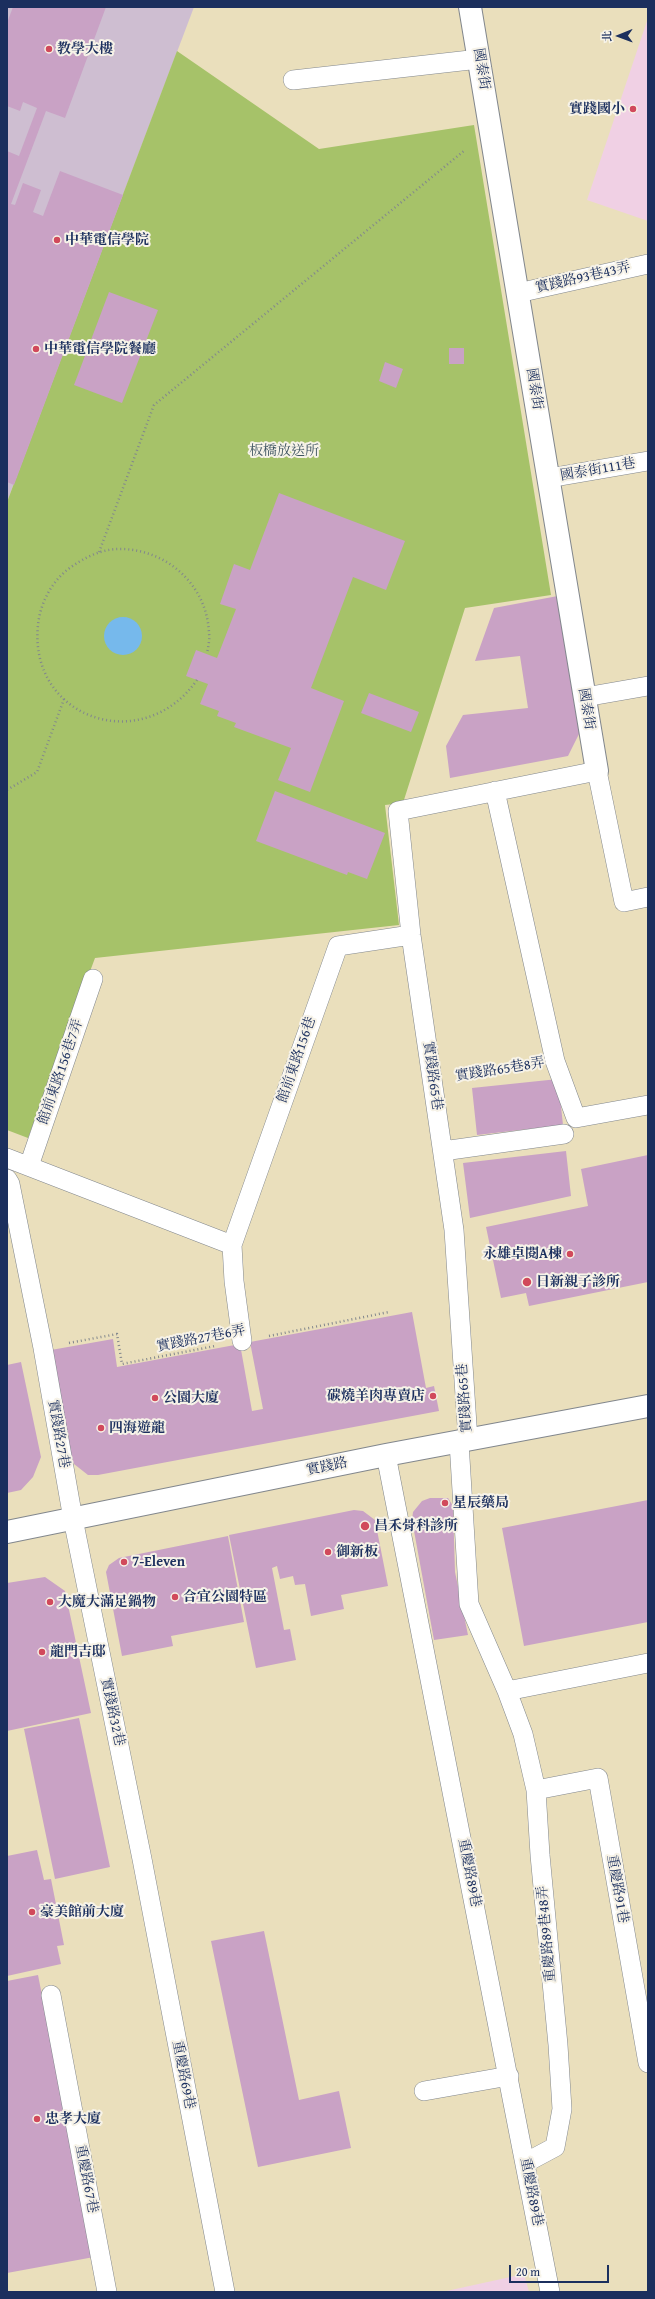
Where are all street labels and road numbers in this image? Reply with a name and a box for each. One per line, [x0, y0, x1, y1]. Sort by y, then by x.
street label: 國泰街 [469, 47, 493, 91]
street label: 實踐路93巷43弄 [534, 259, 632, 297]
street label: 國泰街 [522, 367, 546, 411]
street label: 國泰街111巷 [559, 455, 637, 485]
street label: 國泰街 [574, 687, 598, 731]
street label: 館前東路156巷 [274, 1015, 320, 1105]
street label: 館前東路156巷7弄 [35, 1017, 87, 1127]
street label: 實踐路65巷 [419, 1040, 445, 1112]
street label: 實踐路65巷8弄 [454, 1055, 546, 1085]
street label: 實踐路27巷6弄 [155, 1322, 247, 1356]
street label: 實踐路65巷 [454, 1363, 476, 1433]
street label: 實踐路27巷 [44, 1398, 72, 1470]
street label: 實踐路 [305, 1454, 349, 1480]
street label: 實踐路32巷 [97, 1676, 127, 1748]
street label: 重慶路89巷 [454, 1837, 484, 1909]
street label: 重慶路91巷 [603, 1853, 631, 1925]
street label: 重慶路89巷48弄 [534, 1885, 560, 1983]
street label: 重慶路69巷 [168, 2039, 198, 2111]
street label: 重慶路67巷 [71, 2143, 101, 2215]
street label: 重慶路89巷 [516, 2156, 546, 2228]

